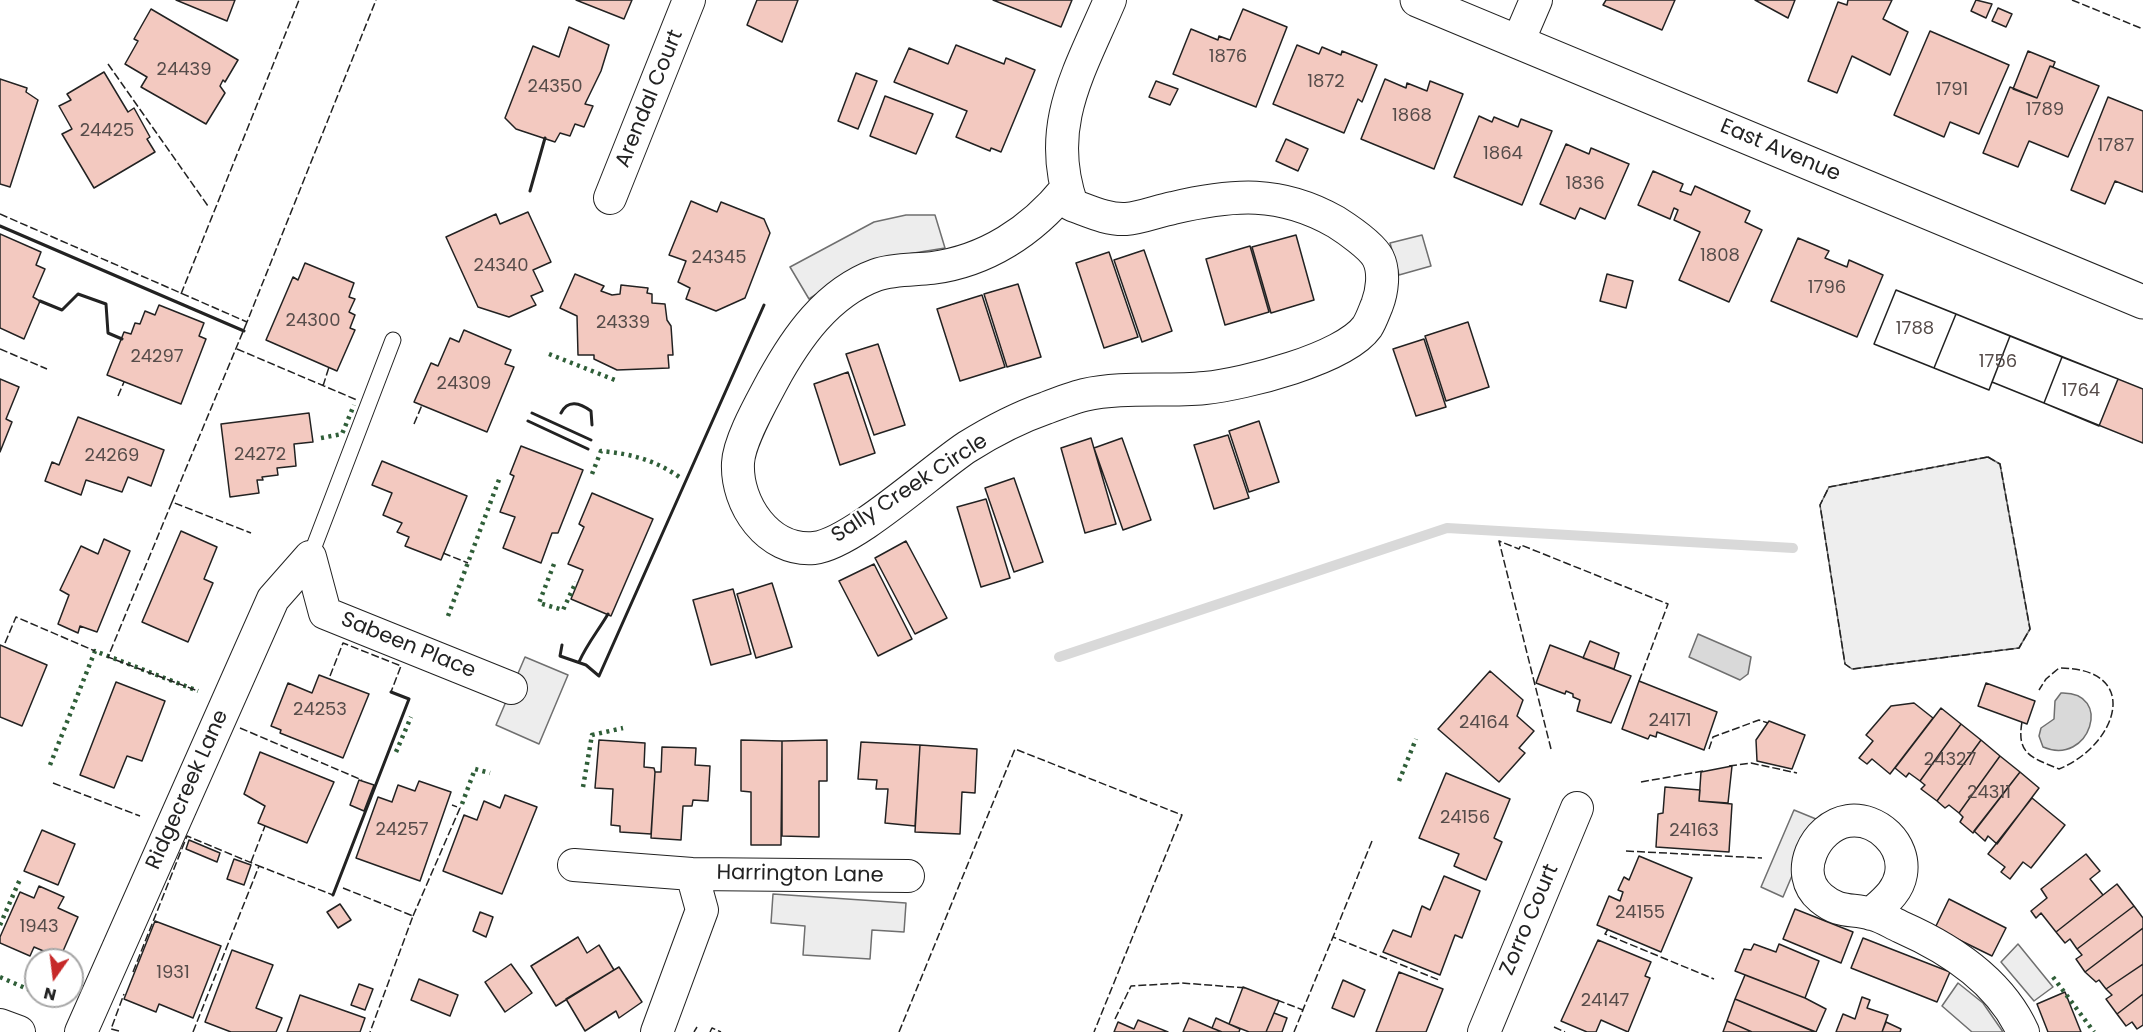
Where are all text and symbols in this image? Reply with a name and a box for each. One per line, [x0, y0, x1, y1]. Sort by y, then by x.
street label: Arendal Court [611, 27, 689, 171]
house number: 1876 [1209, 46, 1247, 68]
house number: 24439 [157, 59, 211, 81]
house number: 1872 [1307, 71, 1345, 93]
house number: 24350 [528, 76, 582, 98]
house number: 1791 [1936, 79, 1968, 101]
house number: 1789 [2026, 99, 2064, 121]
house number: 1868 [1392, 105, 1432, 127]
street label: East Avenue [1716, 114, 1844, 188]
house number: 24425 [80, 120, 134, 142]
house number: 1787 [2098, 135, 2134, 157]
house number: 1864 [1483, 143, 1523, 165]
house number: 1836 [1565, 173, 1605, 195]
house number: 1808 [1700, 245, 1740, 267]
house number: 24345 [692, 247, 746, 269]
house number: 24340 [474, 255, 528, 277]
house number: 1796 [1808, 277, 1846, 299]
house number: 24300 [286, 310, 340, 332]
house number: 24339 [596, 312, 650, 334]
house number: 1788 [1896, 318, 1934, 340]
house number: 24297 [130, 346, 184, 368]
house number: 1756 [1979, 351, 2017, 373]
house number: 24309 [437, 373, 491, 395]
house number: 1764 [2062, 380, 2100, 402]
street label: Sally Creek Circle [827, 429, 993, 549]
house number: 24272 [234, 444, 286, 466]
house number: 24269 [85, 445, 139, 467]
street label: Sabeen Place [337, 608, 479, 684]
house number: 24253 [293, 699, 347, 721]
street label: Ridgecreek Lane [141, 706, 235, 874]
house number: 24171 [1648, 710, 1692, 732]
house number: 24164 [1459, 712, 1509, 734]
house number: 24327 [1924, 749, 1976, 771]
house number: 24311 [1967, 782, 2011, 804]
house number: 24156 [1440, 807, 1490, 829]
house number: 24257 [375, 819, 429, 841]
house number: 24163 [1669, 820, 1719, 842]
street label: Harrington Lane [716, 861, 884, 889]
street label: Zorro Court [1495, 861, 1565, 979]
house number: 24155 [1615, 902, 1665, 924]
house number: 1943 [19, 916, 59, 938]
north arrow [24, 948, 84, 1008]
house number: 1931 [156, 962, 190, 984]
text: N [41, 981, 59, 1007]
house number: 24147 [1581, 990, 1629, 1012]

